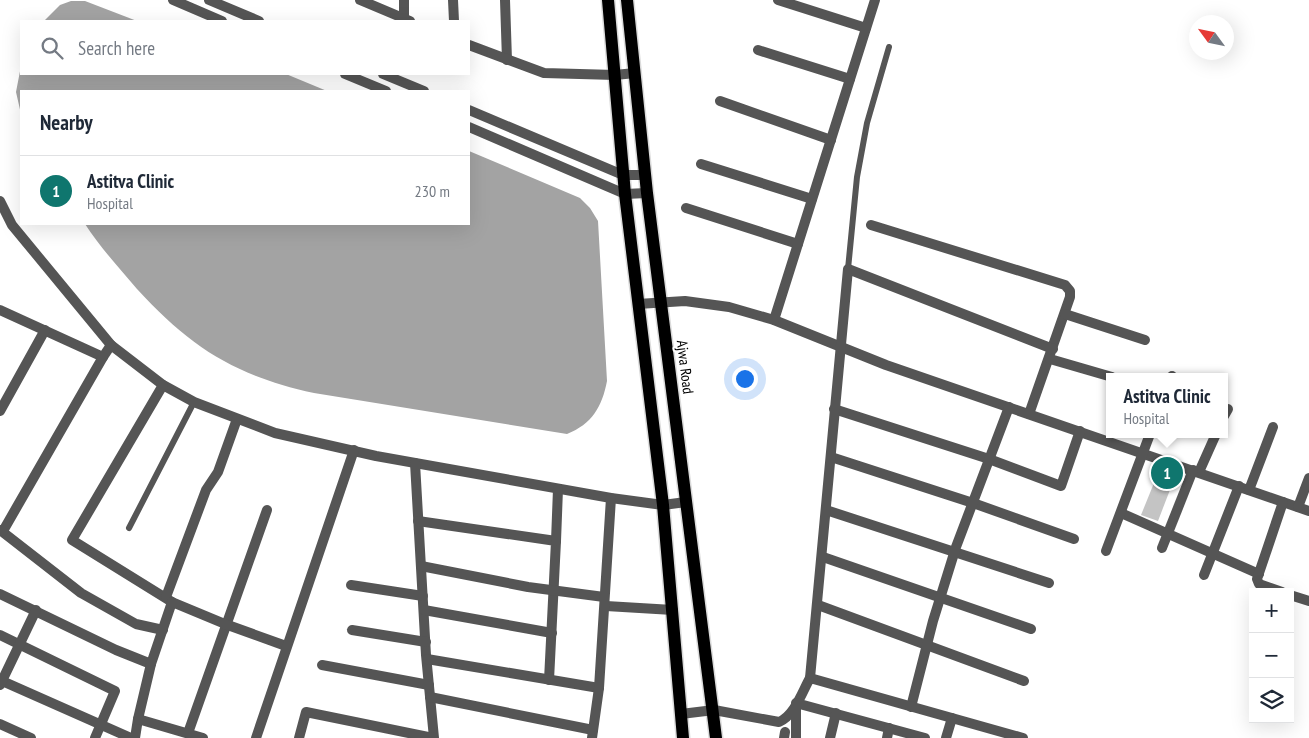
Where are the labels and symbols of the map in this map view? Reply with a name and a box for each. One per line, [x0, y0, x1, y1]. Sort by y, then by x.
north arrow [1189, 15, 1234, 60]
street label: Ajwa Road [673, 339, 698, 395]
your location [732, 366, 758, 392]
pin: 1 [1151, 454, 1183, 492]

